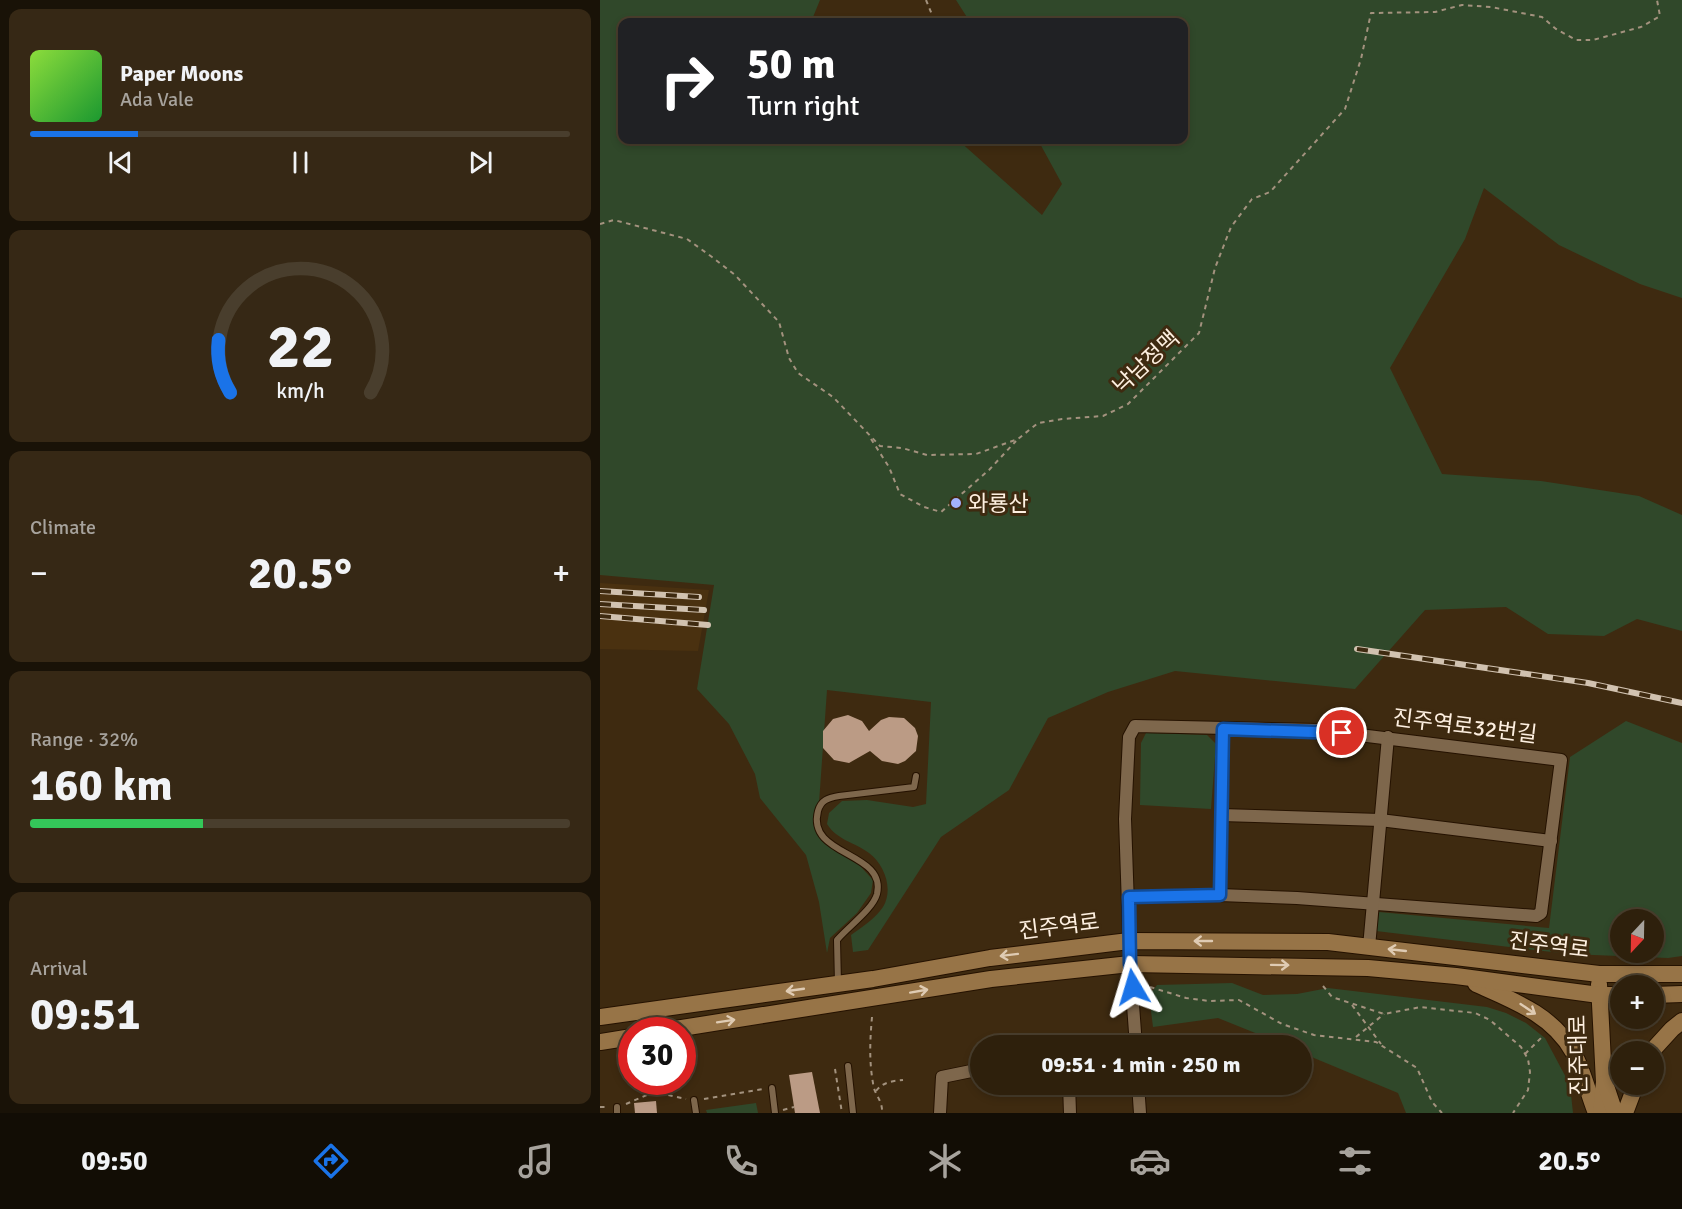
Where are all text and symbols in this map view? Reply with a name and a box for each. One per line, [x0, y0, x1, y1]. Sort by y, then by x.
text: 50 m [747, 39, 836, 90]
icon: right [648, 42, 726, 120]
text: Paper Moons [120, 60, 243, 87]
text: Ada Vale [120, 87, 194, 112]
text: Turn right [747, 90, 860, 123]
icon: previous [104, 146, 137, 179]
icon: pause [284, 146, 317, 179]
icon: next [464, 146, 497, 179]
text: 22 [266, 308, 334, 385]
street label: 낙남정맥 [1107, 325, 1185, 399]
text: km/h [276, 378, 324, 404]
place label: 와룡산 [968, 490, 1029, 517]
marker: 와룡산 [949, 496, 963, 510]
text: Climate [30, 515, 96, 540]
text: 20.5° [248, 546, 352, 601]
text: − [30, 553, 48, 594]
text: + [552, 553, 570, 594]
street label: 진주역로32번길 [1391, 704, 1539, 748]
pin [1316, 707, 1367, 758]
icon: arrive [1325, 716, 1358, 749]
text: Range · 32% [30, 727, 138, 752]
text: 160 km [30, 758, 173, 813]
street label: 진주역로 [1017, 908, 1101, 944]
north arrow [1610, 909, 1664, 963]
map controls [1610, 909, 1664, 1095]
street label: 진주역로 [1507, 927, 1591, 963]
one-way arrow [1193, 935, 1213, 947]
one-way arrow [1388, 944, 1408, 955]
one-way arrow [999, 950, 1019, 961]
position arrow [1101, 955, 1165, 1019]
text: Arrival [30, 956, 88, 981]
one-way arrow [1270, 960, 1290, 971]
button: + [1610, 975, 1664, 1029]
one-way arrow [786, 985, 806, 996]
one-way arrow [909, 985, 928, 996]
text: 09:51 [30, 987, 140, 1042]
one-way arrow [1519, 1003, 1536, 1015]
street label: 진주대로 [1564, 1014, 1592, 1096]
one-way arrow [716, 1015, 736, 1026]
speed limit sign: 30 [618, 1017, 696, 1095]
button: − [1610, 1041, 1664, 1095]
text: 09:51 · 1 min · 250 m [1041, 1051, 1241, 1078]
icon: directions [310, 1140, 352, 1182]
icon: music [515, 1140, 557, 1182]
icon: phone [720, 1140, 762, 1182]
icon: climate [924, 1140, 966, 1182]
icon: car [1129, 1140, 1171, 1182]
icon: filters [1334, 1140, 1376, 1182]
text: 09:50 [81, 1145, 148, 1178]
text: 20.5° [1538, 1145, 1601, 1178]

